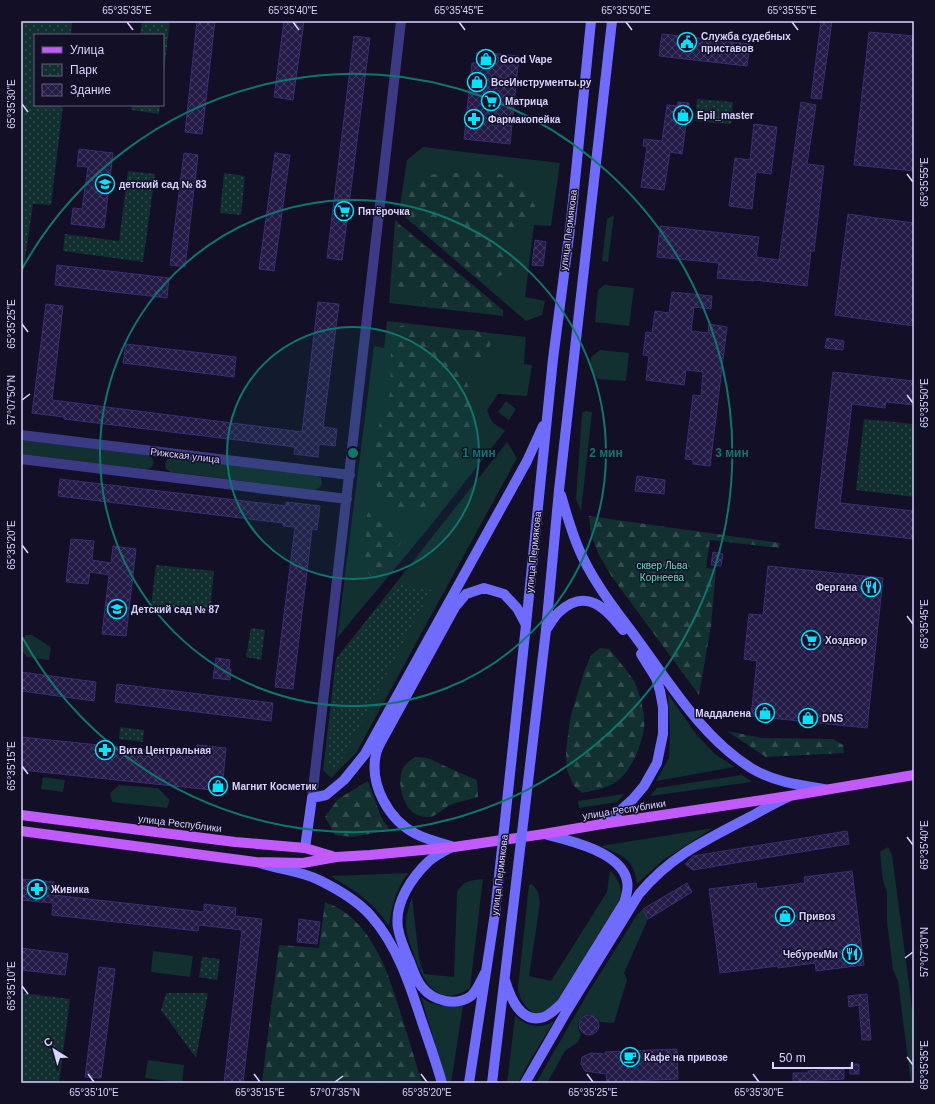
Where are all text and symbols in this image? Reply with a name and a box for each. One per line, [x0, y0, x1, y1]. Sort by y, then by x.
text: 65°35'35"E [102, 5, 152, 16]
text: 65°35'40"E [268, 5, 318, 16]
text: 65°35'45"E [434, 5, 484, 16]
text: 65°35'50"E [601, 5, 651, 16]
text: 65°35'55"E [767, 5, 817, 16]
public building icon: Служба судебных приставов [676, 31, 698, 53]
place label: Служба судебных приставов [701, 31, 791, 54]
legend [34, 34, 164, 106]
text: Улица [70, 43, 104, 57]
shop icon: Good Vape [475, 48, 497, 70]
place label: Good Vape [500, 54, 553, 65]
text: Парк [70, 63, 98, 77]
shop icon: ВсеИнструменты.ру [466, 71, 488, 93]
place label: ВсеИнструменты.ру [491, 77, 592, 88]
text: 65°35'30"E [6, 79, 17, 129]
text: Здание [70, 83, 111, 97]
supermarket icon: Матрица [480, 90, 502, 112]
place label: Матрица [505, 96, 548, 107]
shop icon: Epil_master [672, 104, 694, 126]
pharmacy icon: Фармакопейка [463, 108, 485, 130]
place label: Epil_master [697, 110, 754, 121]
place label: Фармакопейка [488, 114, 561, 125]
text: 65°35'55"E [919, 157, 930, 207]
school or university icon: детский сад № 83 [94, 173, 116, 195]
place label: детский сад № 83 [119, 179, 207, 190]
street label: улица Пермякова [558, 188, 579, 271]
supermarket icon: Пятёрочка [333, 200, 355, 222]
place label: Пятёрочка [358, 206, 410, 217]
text: 65°35'25"E [6, 299, 17, 349]
text: 57°07'50"N [6, 375, 17, 425]
text: 65°35'50"E [919, 378, 930, 428]
street label: Рижская улица [150, 446, 221, 465]
centre of rings [346, 446, 360, 460]
text: 1 мин [462, 446, 496, 460]
text: 2 мин [589, 446, 623, 460]
text: 3 мин [715, 446, 749, 460]
street label: улица Пермякова [524, 510, 543, 593]
text: 65°35'20"E [6, 520, 17, 570]
park label: сквер Льва Корнеева [636, 560, 688, 583]
restaurant icon: Фергана [860, 576, 882, 598]
place label: Фергана [815, 582, 857, 593]
school or university icon: Детский сад № 87 [106, 598, 128, 620]
text: 65°35'45"E [919, 599, 930, 649]
place label: Детский сад № 87 [131, 604, 220, 615]
supermarket icon: Хоздвор [800, 629, 822, 651]
place label: Хоздвор [825, 635, 867, 646]
shop icon: Маддалена [754, 702, 776, 724]
shop icon: DNS [797, 707, 819, 729]
place label: Маддалена [695, 708, 751, 719]
place label: DNS [822, 713, 843, 724]
pharmacy icon: Вита Центральная [94, 739, 116, 761]
text: 65°35'15"E [6, 741, 17, 791]
place label: Вита Центральная [119, 745, 211, 756]
shop icon: Магнит Косметик [207, 775, 229, 797]
place label: Магнит Косметик [232, 781, 318, 792]
street label: улица Республики [582, 797, 667, 822]
street label: улица Республики [137, 813, 222, 834]
text: 65°35'40"E [919, 820, 930, 870]
street label: улица Пермякова [489, 833, 510, 916]
pharmacy icon: Живика [26, 878, 48, 900]
place label: Живика [50, 884, 89, 895]
shop icon: Привоз [774, 905, 796, 927]
place label: Привоз [799, 911, 835, 922]
text: 57°07'30"N [919, 927, 930, 977]
restaurant icon: ЧебурекМи [841, 943, 863, 965]
place label: ЧебурекМи [783, 949, 838, 960]
text: 65°35'10"E [6, 961, 17, 1011]
north arrow [34, 1030, 74, 1070]
text: С [41, 1035, 55, 1049]
text: 65°35'35"E [919, 1040, 930, 1090]
scale bar [773, 1044, 852, 1070]
cafe icon: Кафе на привозе [619, 1046, 641, 1068]
text: 50 m [779, 1051, 806, 1065]
place label: Кафе на привозе [644, 1052, 728, 1063]
text: 65°35'10"E [69, 1087, 119, 1098]
text: 65°35'15"E [235, 1087, 285, 1098]
text: 57°07'35"N [310, 1087, 360, 1098]
text: 65°35'20"E [402, 1087, 452, 1098]
text: 65°35'25"E [568, 1087, 618, 1098]
text: 65°35'30"E [734, 1087, 784, 1098]

